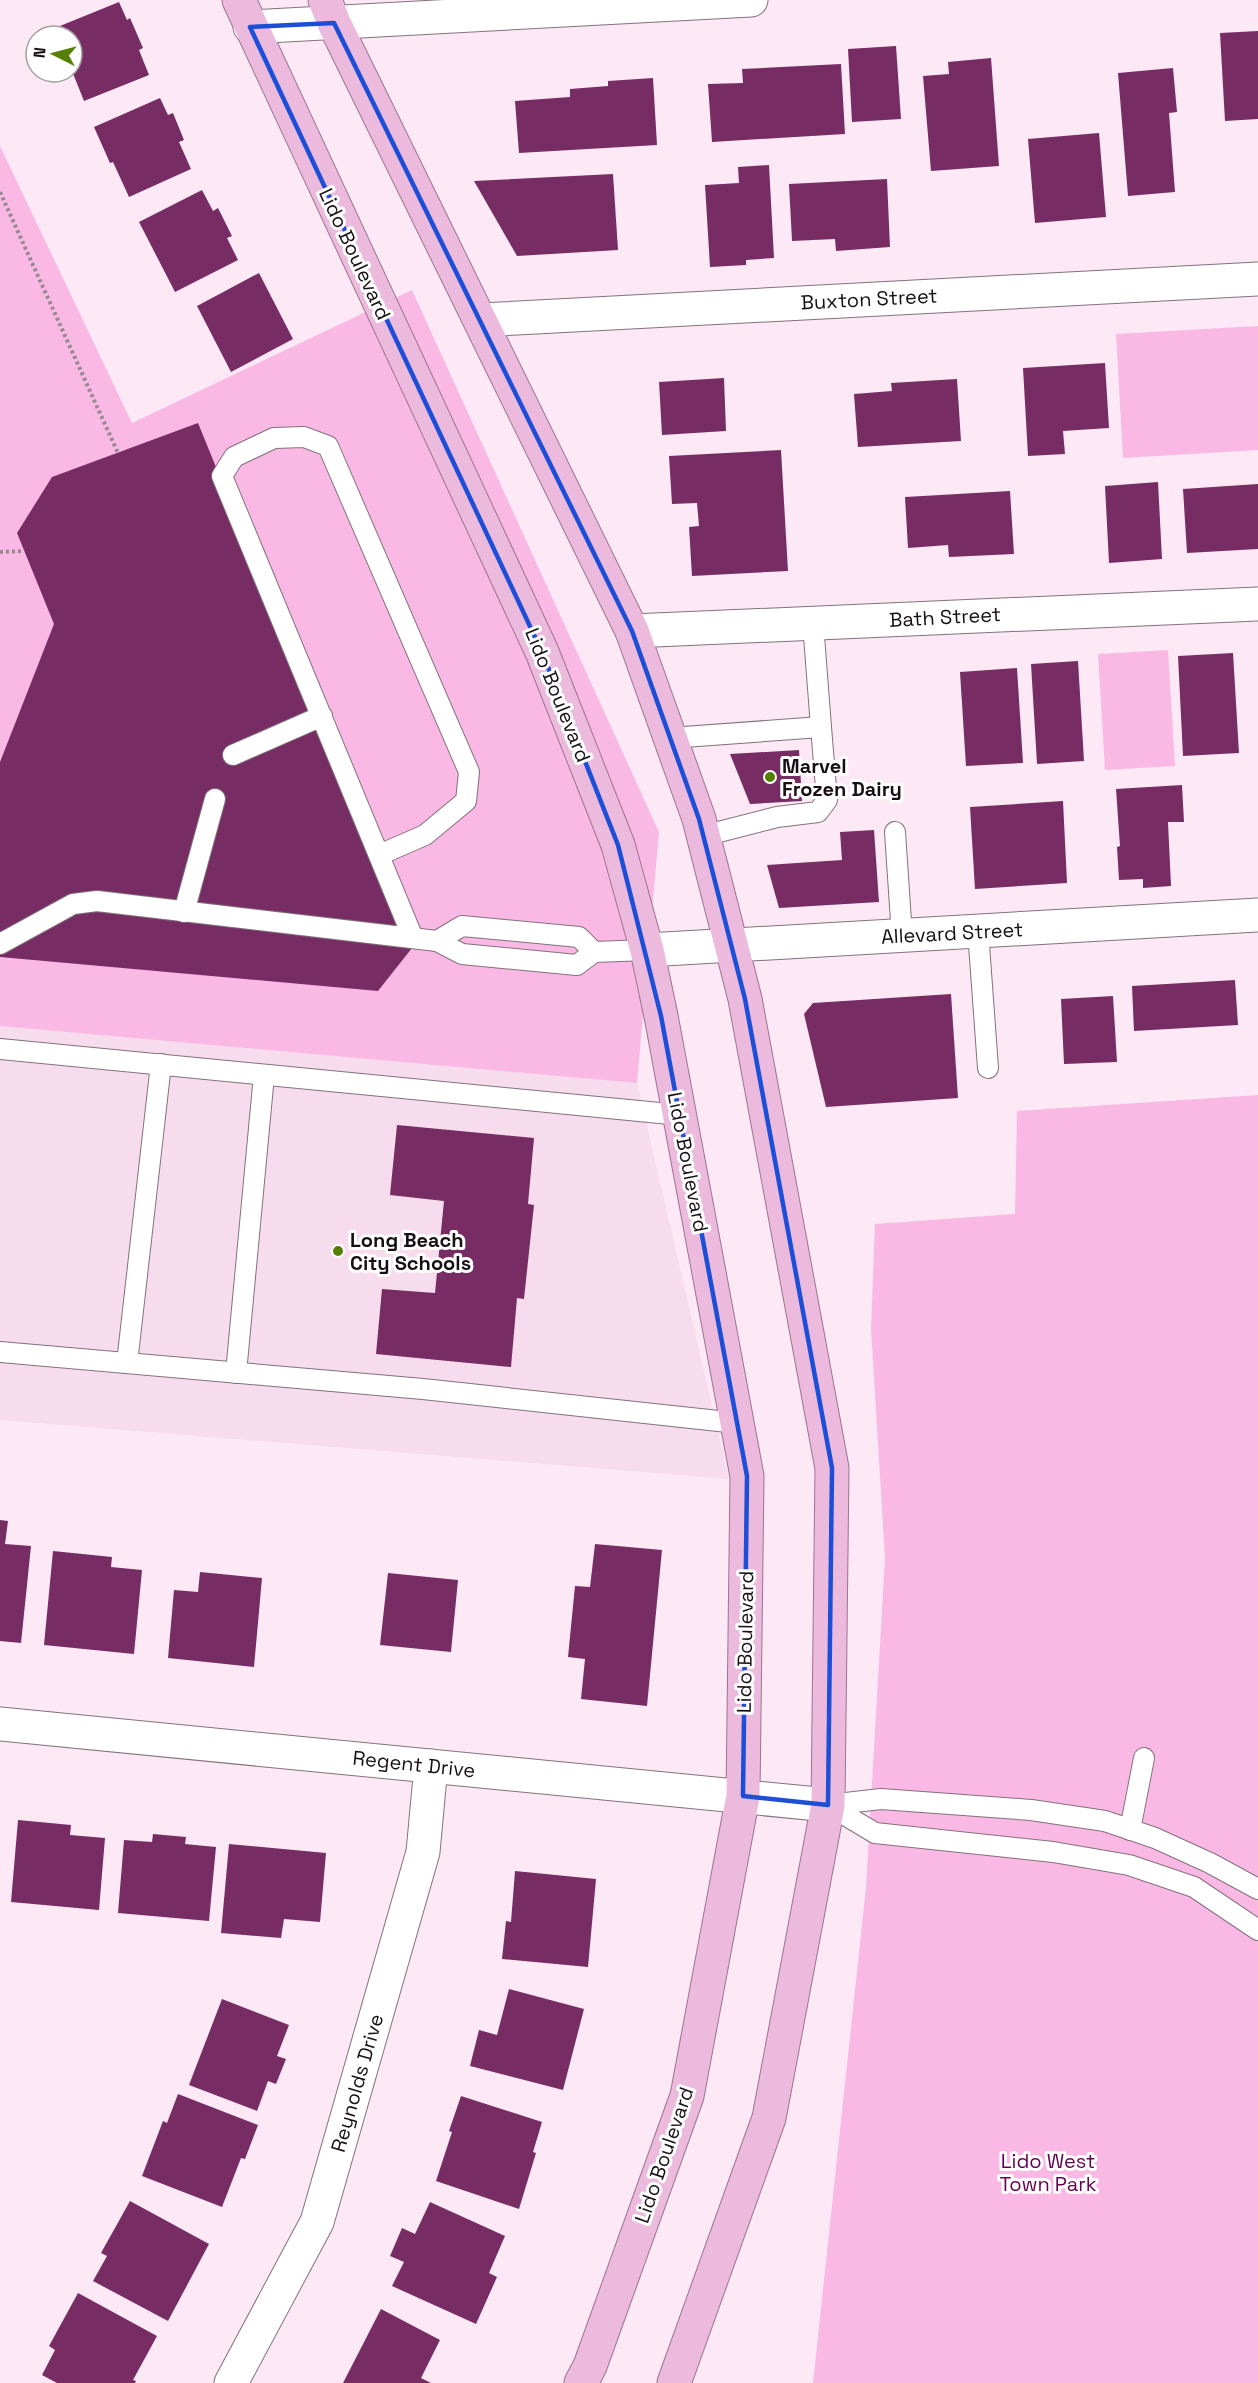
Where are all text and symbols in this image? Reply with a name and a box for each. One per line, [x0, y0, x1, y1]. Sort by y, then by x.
north arrow [24, 24, 84, 84]
text: N [29, 46, 51, 59]
street label: Lido Boulevard [313, 184, 397, 324]
street label: Buxton Street [800, 282, 938, 316]
street label: Bath Street [888, 601, 1002, 633]
street label: Lido Boulevard [519, 624, 597, 766]
place label: Marvel Frozen Dairy [782, 753, 902, 802]
marker: Marvel Frozen Dairy [763, 770, 777, 784]
street label: Allevard Street [880, 916, 1024, 950]
street label: Lido Boulevard [662, 1090, 714, 1234]
place label: Long Beach City Schools [350, 1227, 471, 1276]
marker: Long Beach City Schools [331, 1244, 345, 1258]
street label: Lido Boulevard [731, 1571, 759, 1713]
street label: Regent Drive [351, 1745, 477, 1783]
street label: Reynolds Drive [325, 2011, 389, 2155]
street label: Lido Boulevard [629, 2083, 699, 2227]
park label: Lido West Town Park [1000, 2148, 1097, 2197]

